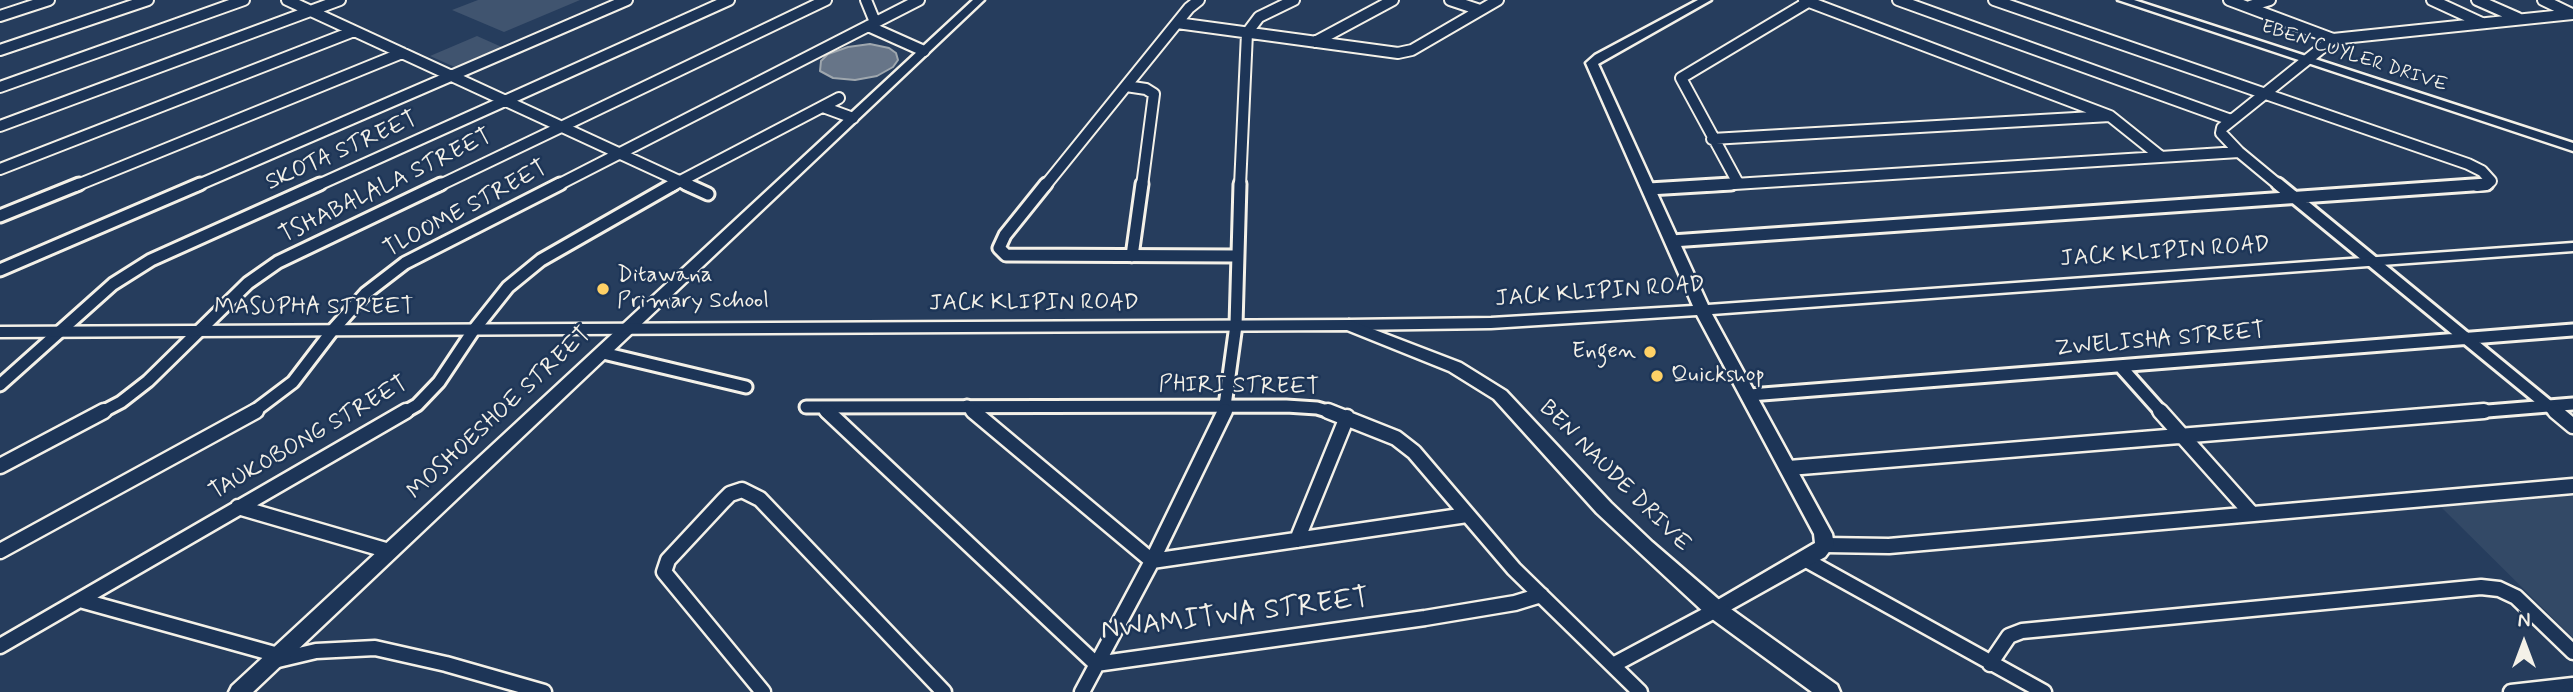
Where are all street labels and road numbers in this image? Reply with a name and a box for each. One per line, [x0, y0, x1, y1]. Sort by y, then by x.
street label: EBEN CUYLER DRIVE [2258, 16, 2450, 98]
street label: SKOTA STREET [262, 106, 422, 198]
street label: TSHABALALA STREET [275, 124, 497, 250]
street label: TLOOME STREET [380, 155, 552, 265]
street label: JACK KLIPIN ROAD [2059, 232, 2271, 274]
street label: JACK KLIPIN ROAD [1494, 272, 1706, 314]
street label: JACK KLIPIN ROAD [929, 290, 1139, 318]
street label: MASUPHA STREET [214, 294, 414, 322]
street label: ZWELISHA STREET [2054, 318, 2266, 364]
street label: MOSHOESHOE STREET [402, 322, 598, 506]
street label: TAUKOBONG STREET [205, 371, 413, 507]
street label: PHIRI STREET [1158, 372, 1320, 402]
street label: BEN NAUDE DRIVE [1532, 395, 1696, 559]
street label: NWAMITWA STREET [1099, 583, 1371, 649]

